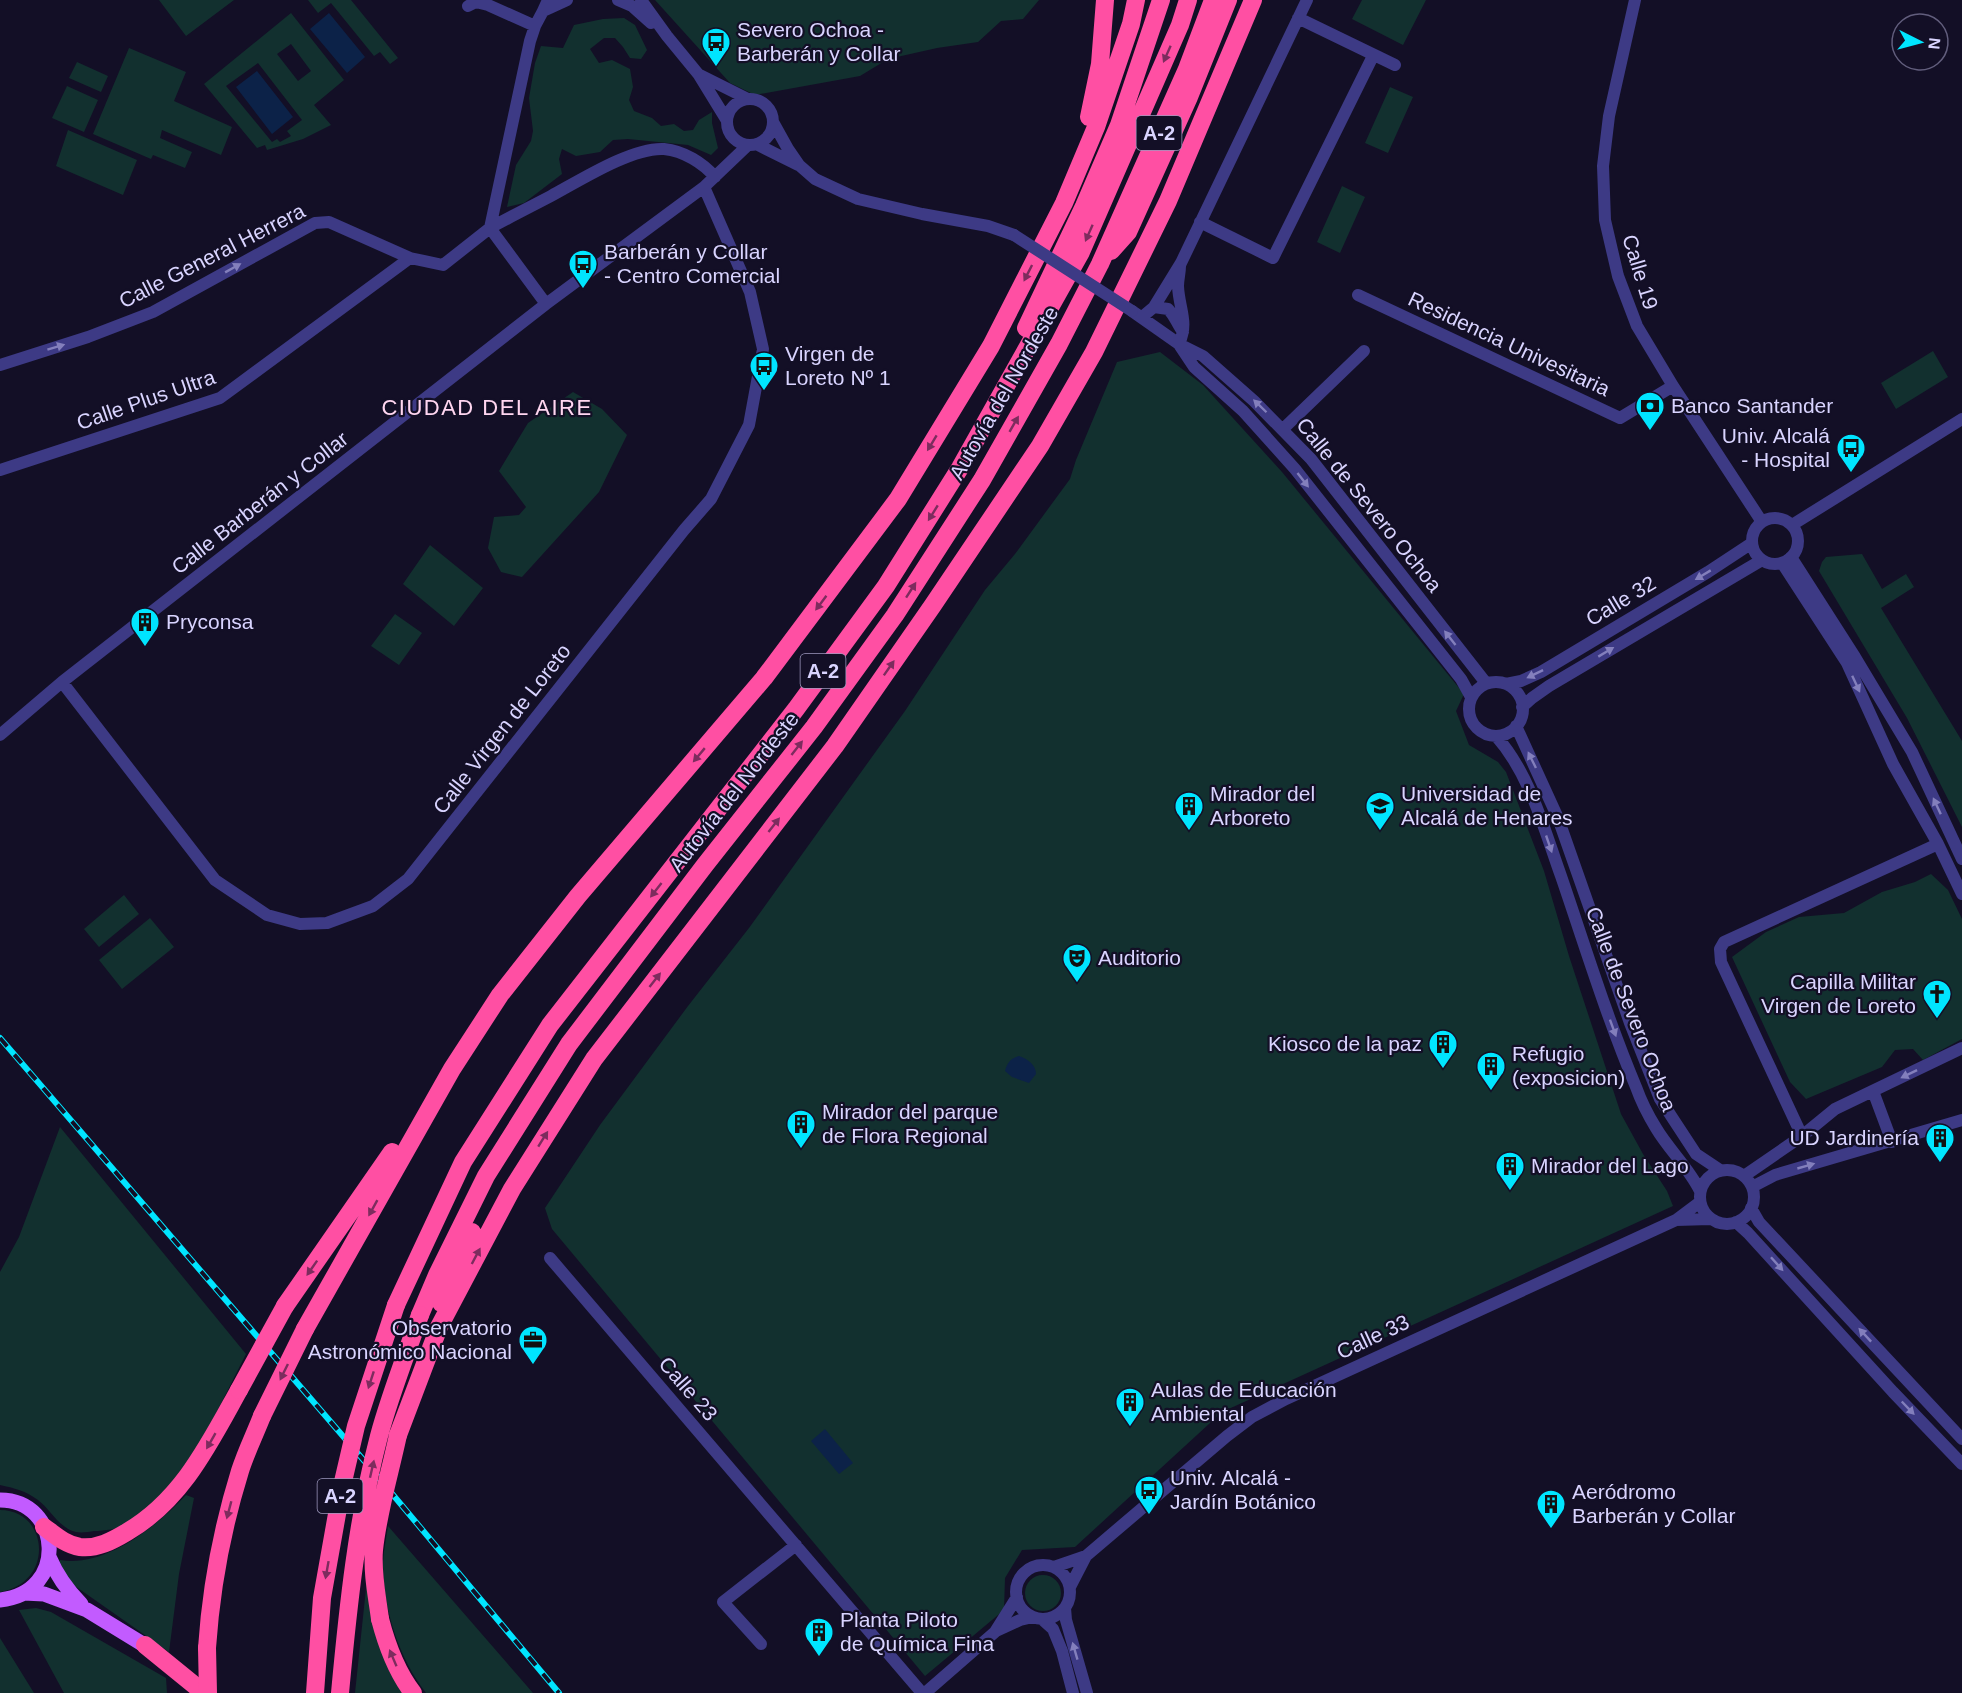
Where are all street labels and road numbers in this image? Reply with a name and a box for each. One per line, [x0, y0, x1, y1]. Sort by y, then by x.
road number: A-2 [1136, 116, 1182, 150]
street label: Calle General Herrera [115, 199, 309, 312]
street label: Calle 19 [1618, 232, 1663, 312]
street label: Residencia Univesitaria [1405, 287, 1614, 400]
street label: Autovía del Nordeste [945, 302, 1063, 483]
street label: Calle Plus Ultra [74, 365, 218, 434]
street label: Calle de Severo Ochoa [1292, 413, 1447, 597]
street label: Calle Barberán y Collar [167, 427, 352, 579]
street label: Calle 32 [1582, 571, 1660, 630]
street label: Calle Virgen de Loreto [428, 639, 575, 818]
road number: A-2 [800, 654, 846, 688]
street label: Autovía del Nordeste [664, 707, 803, 876]
street label: Calle de Severo Ochoa [1582, 903, 1681, 1115]
street label: Calle 33 [1333, 1310, 1413, 1363]
street label: Calle 23 [654, 1352, 722, 1425]
road number: A-2 [318, 1479, 362, 1513]

